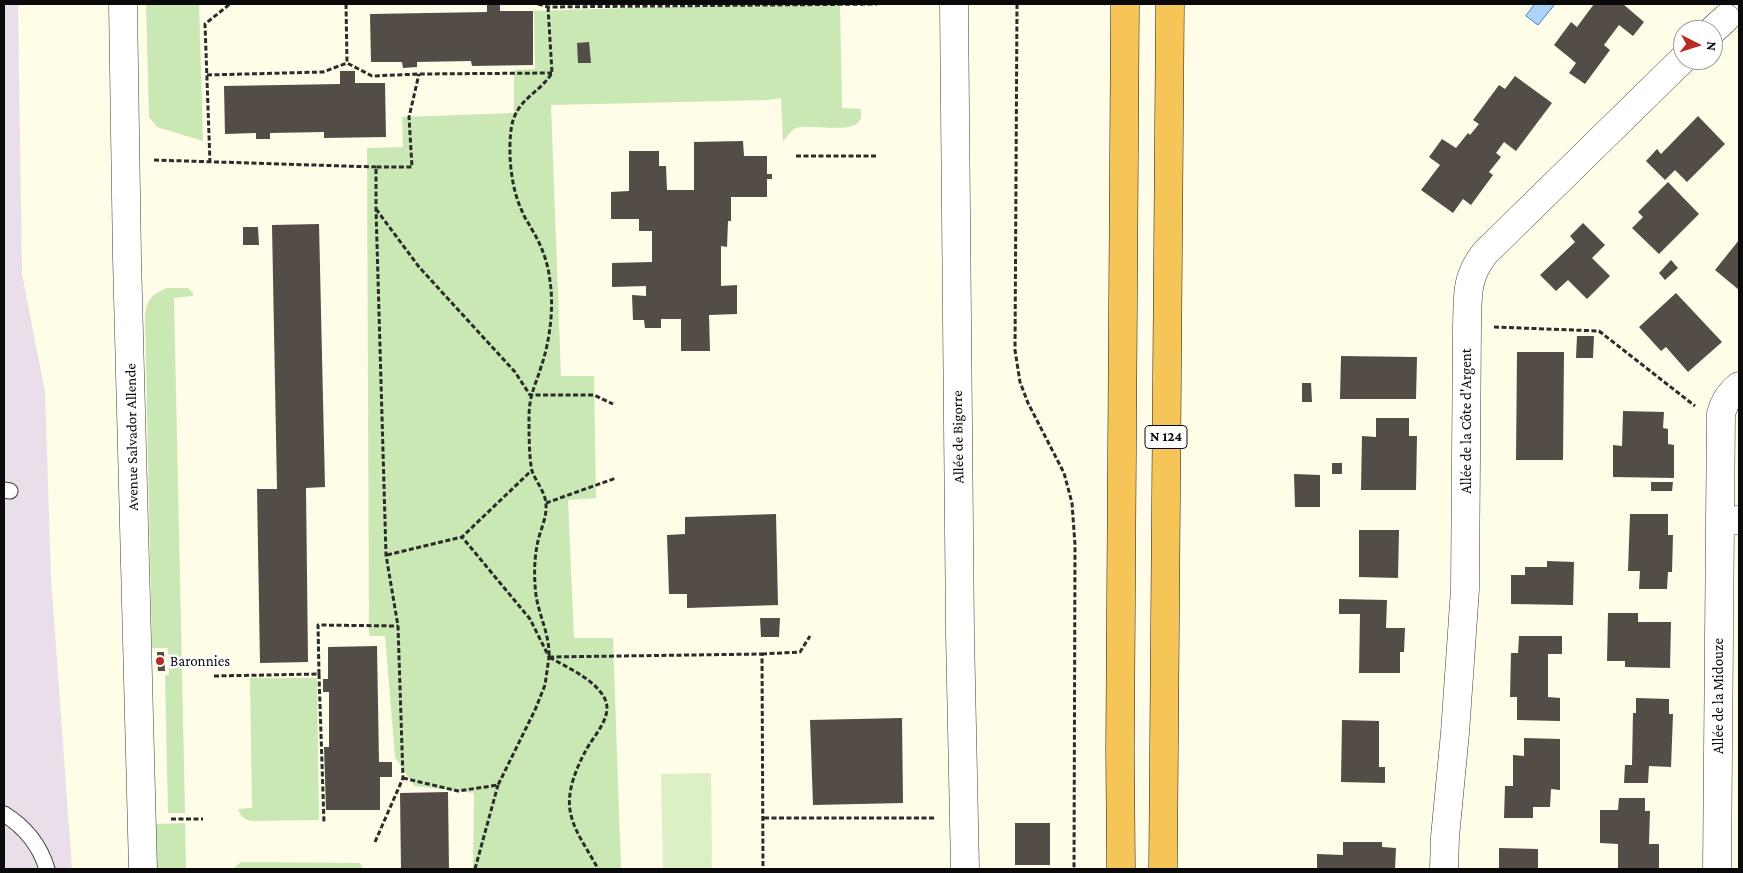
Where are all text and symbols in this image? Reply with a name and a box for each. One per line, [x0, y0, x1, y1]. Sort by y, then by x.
north arrow [1673, 20, 1723, 70]
text: N [1704, 41, 1720, 52]
street label: Allée de la Côte d'Argent [1457, 348, 1475, 494]
street label: Avenue Salvador Allende [122, 363, 142, 511]
street label: Allée de Bigorre [948, 390, 968, 484]
road number: N 124 [1145, 426, 1187, 448]
street label: Allée de la Midouze [1709, 638, 1727, 754]
place label: Baronnies [170, 652, 230, 670]
marker: Baronnies [154, 655, 166, 667]

